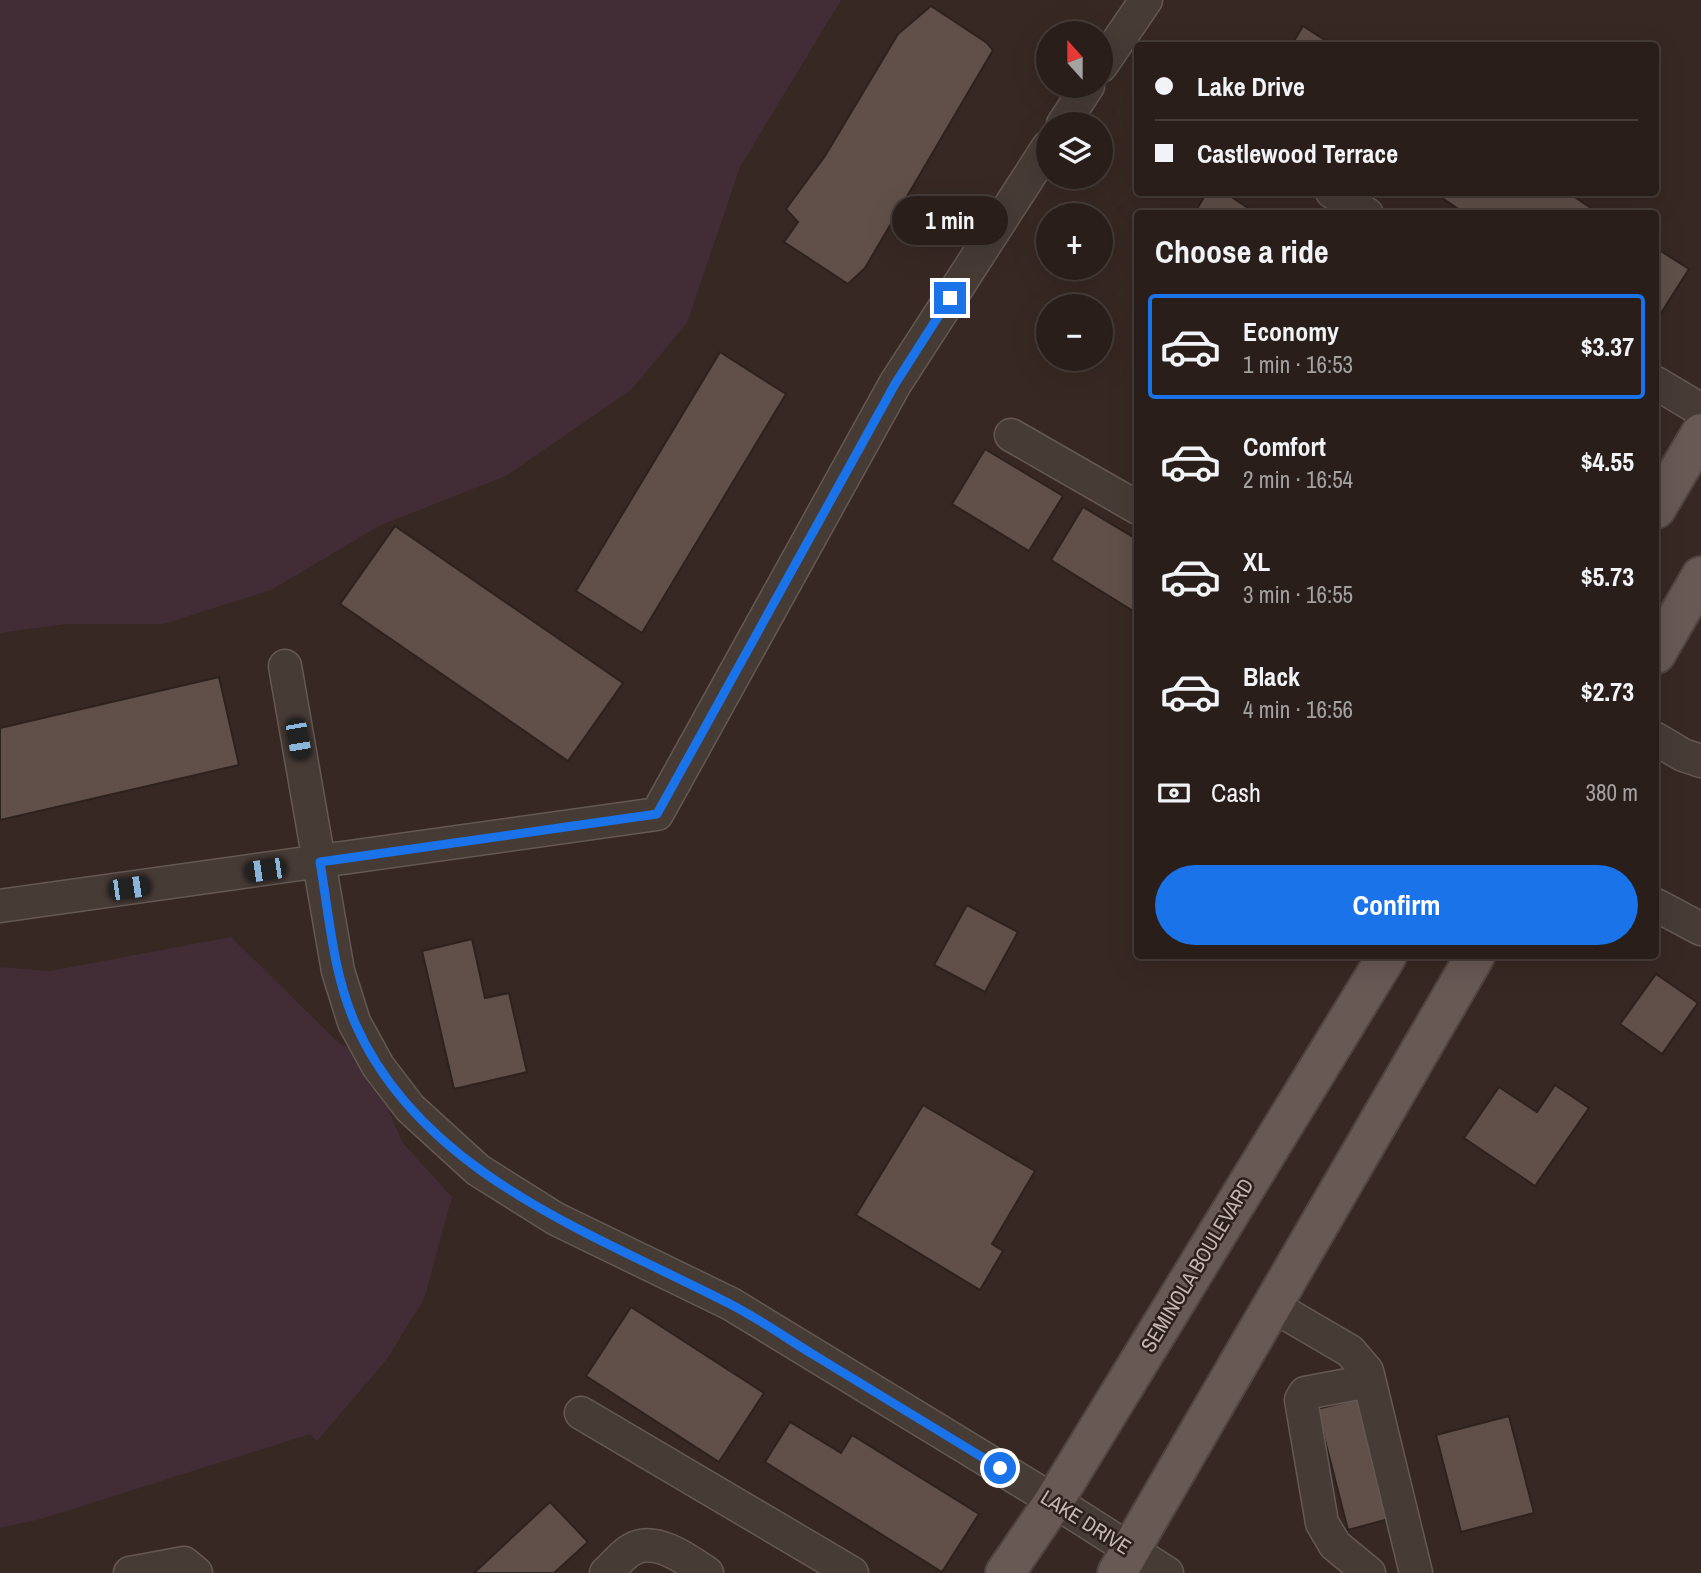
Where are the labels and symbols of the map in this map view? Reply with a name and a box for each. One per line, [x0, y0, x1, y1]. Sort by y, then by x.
north arrow [1036, 21, 1113, 98]
callout: 1 min [892, 196, 1008, 246]
route end [934, 282, 966, 314]
car [285, 716, 312, 762]
car [243, 857, 288, 883]
car [107, 875, 152, 901]
street label: SEMINOLA BOULEVARD [1134, 1173, 1260, 1357]
route start [984, 1452, 1016, 1484]
street label: LAKE DRIVE [1035, 1483, 1137, 1561]

